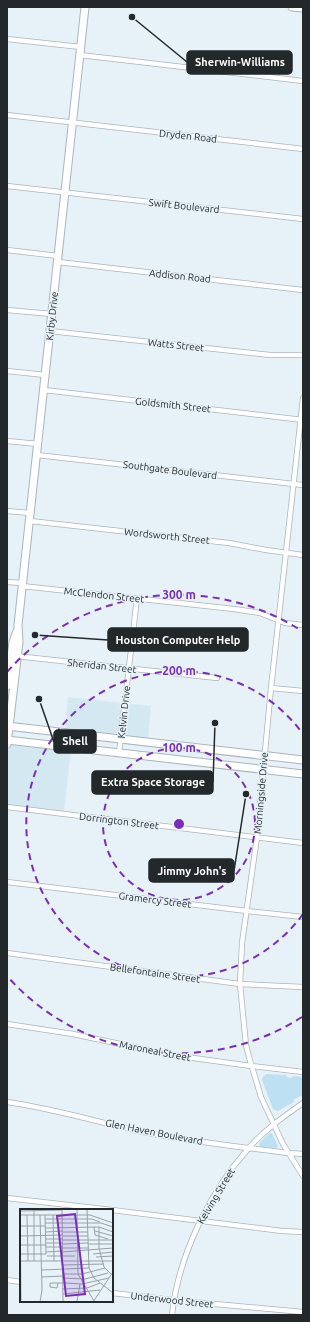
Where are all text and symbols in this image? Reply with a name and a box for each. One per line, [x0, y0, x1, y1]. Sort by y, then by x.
callout: Sherwin-Williams [187, 51, 292, 74]
text: Sherwin-Williams [195, 56, 285, 68]
street label: Dryden Road [158, 127, 218, 145]
street label: Swift Boulevard [148, 197, 220, 215]
street label: Addison Road [149, 267, 211, 285]
street label: Kirby Drive [44, 291, 60, 341]
street label: Watts Street [147, 337, 205, 353]
street label: Goldsmith Street [135, 396, 212, 414]
street label: Southgate Boulevard [122, 459, 218, 481]
street label: Wordsworth Street [124, 526, 210, 546]
street label: McClendon Street [63, 585, 145, 605]
text: 300 m [162, 588, 196, 601]
callout: Houston Computer Help [108, 628, 248, 651]
text: Houston Computer Help [116, 634, 241, 646]
street label: Sheridan Street [67, 657, 137, 675]
text: 200 m [162, 664, 196, 677]
street label: Kelvin Drive [116, 685, 132, 739]
callout: Shell [54, 730, 96, 753]
text: Shell [62, 735, 89, 747]
text: 100 m [162, 741, 196, 754]
street label: Morningside Drive [252, 752, 270, 834]
callout: Extra Space Storage [92, 771, 213, 794]
text: Extra Space Storage [101, 776, 205, 788]
street label: Dorrington Street [79, 811, 159, 831]
centre of rings [172, 817, 186, 831]
callout: Jimmy John's [149, 859, 234, 882]
text: Jimmy John's [157, 865, 227, 877]
street label: Gramercy Street [118, 890, 192, 910]
street label: Bellefontaine Street [109, 961, 201, 985]
street label: Maroneal Street [118, 1039, 192, 1063]
street label: Glen Haven Boulevard [104, 1117, 204, 1147]
street label: Kelving Street [195, 1166, 237, 1226]
inset map [20, 1209, 113, 1302]
street label: Underwood Street [130, 1290, 214, 1310]

